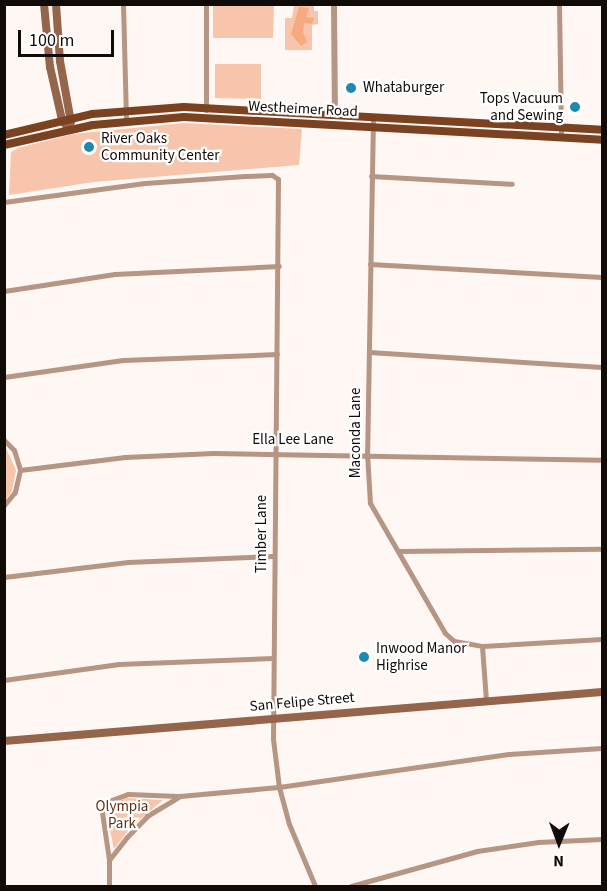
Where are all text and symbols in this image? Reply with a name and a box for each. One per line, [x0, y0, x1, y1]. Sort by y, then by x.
scale bar [21, 18, 117, 56]
text: 100 m [29, 28, 74, 53]
place label: Whataburger [363, 79, 444, 97]
marker: Whataburger [344, 81, 358, 95]
place label: Tops Vacuum and Sewing [480, 89, 563, 124]
street label: Westheimer Road [248, 97, 358, 121]
marker: Tops Vacuum and Sewing [568, 100, 582, 114]
place label: River Oaks Community Center [101, 129, 219, 164]
marker: River Oaks Community Center [82, 140, 96, 154]
street label: Maconda Lane [347, 388, 365, 478]
street label: Ella Lee Lane [252, 431, 334, 449]
street label: Timber Lane [253, 495, 271, 573]
place label: Inwood Manor Highrise [376, 639, 466, 674]
marker: Inwood Manor Highrise [357, 650, 371, 664]
street label: San Felipe Street [249, 688, 355, 716]
park label: Olympia Park [96, 797, 148, 832]
north arrow [529, 813, 589, 873]
text: N [553, 850, 564, 872]

